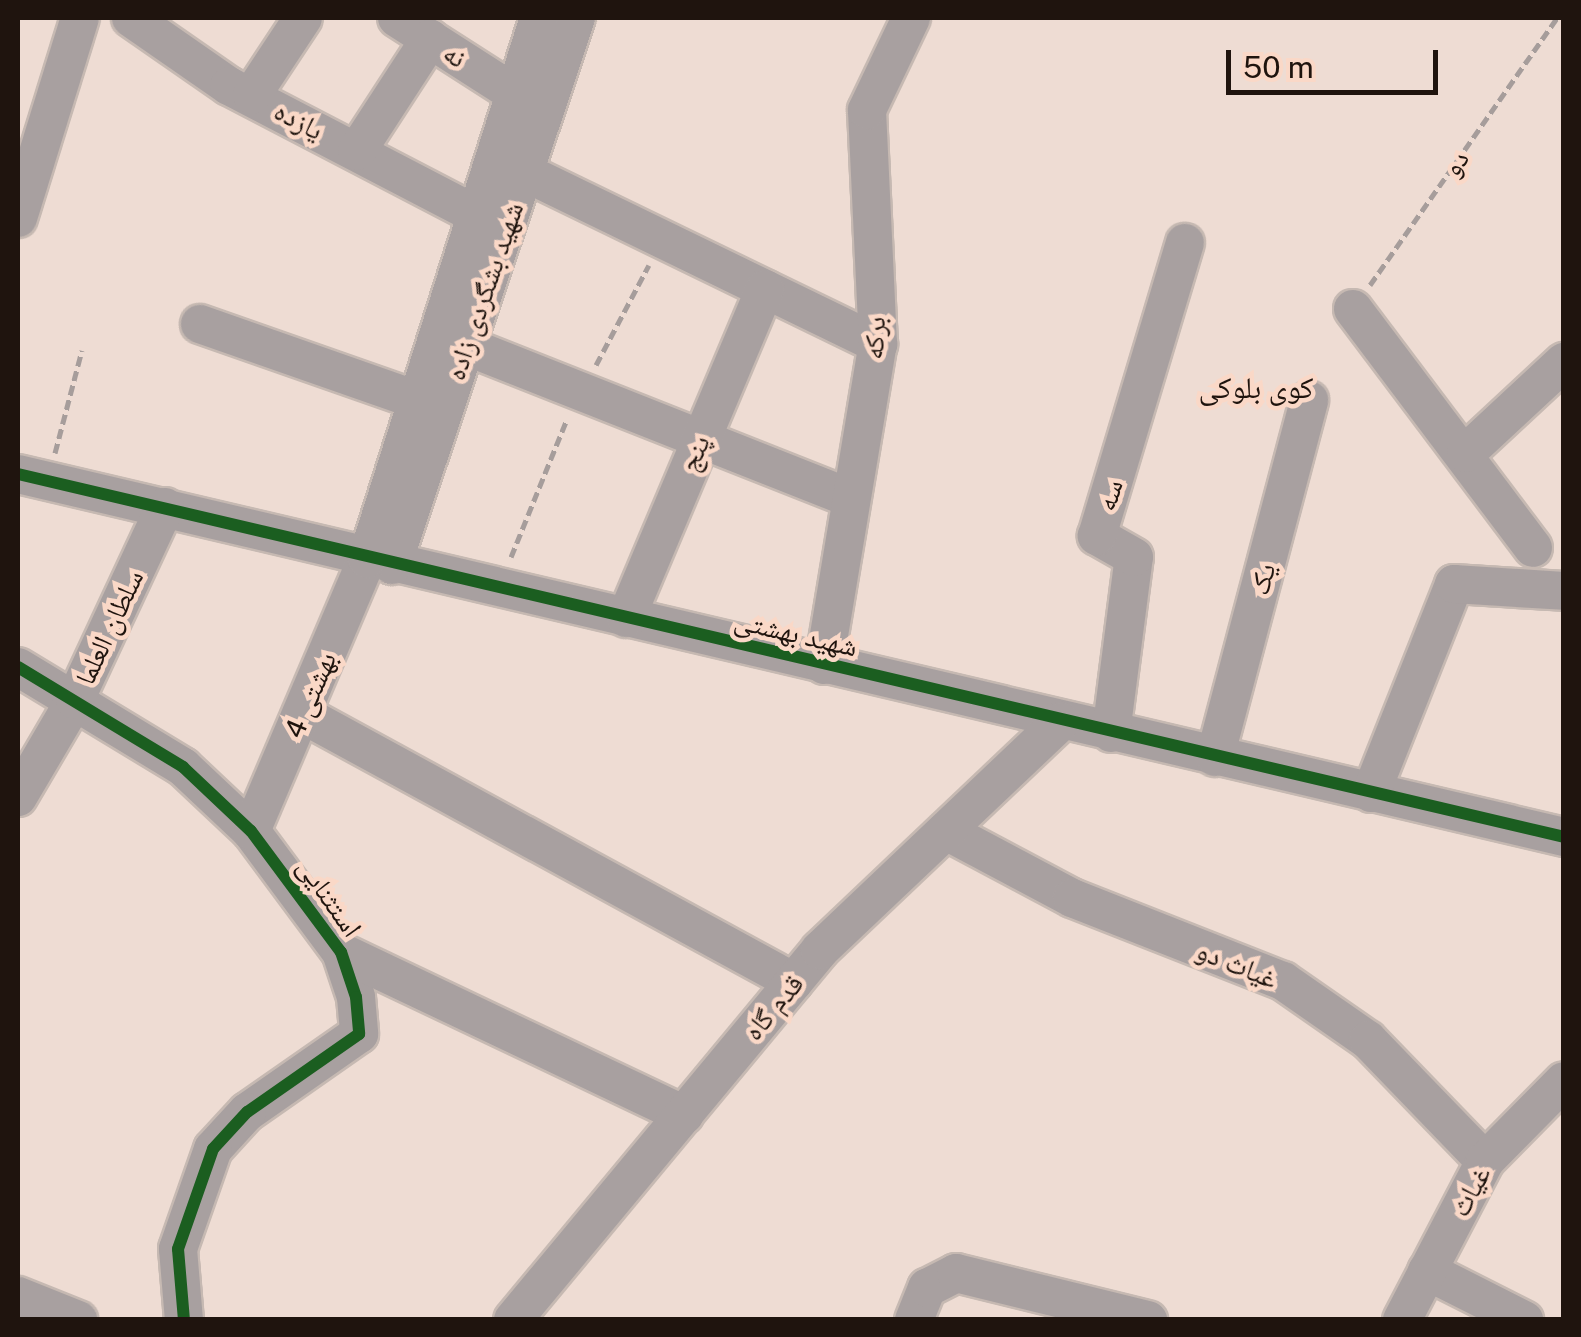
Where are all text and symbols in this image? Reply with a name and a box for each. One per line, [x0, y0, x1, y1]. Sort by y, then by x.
scale bar [1231, 30, 1444, 92]
street label: نه [437, 35, 473, 75]
text: 50 m [1243, 49, 1314, 85]
street label: یازده [269, 93, 329, 147]
street label: دو [1434, 143, 1476, 183]
street label: شهید بشگردی زاده [438, 198, 530, 384]
street label: برکه [856, 316, 892, 360]
district label: کوی بلوکی [1198, 369, 1314, 405]
street label: پنج [671, 430, 717, 476]
street label: سه [1088, 475, 1130, 515]
street label: یک [1242, 560, 1282, 598]
street label: سلطان العلما [68, 564, 150, 690]
street label: شهید بهشتی [731, 603, 861, 663]
street label: بهشتی 4 [277, 647, 343, 743]
street label: استثنایی [291, 851, 369, 943]
street label: غیاث دو [1192, 933, 1282, 995]
street label: قدم گاه [736, 967, 810, 1047]
street label: غیاث [1442, 1160, 1498, 1222]

